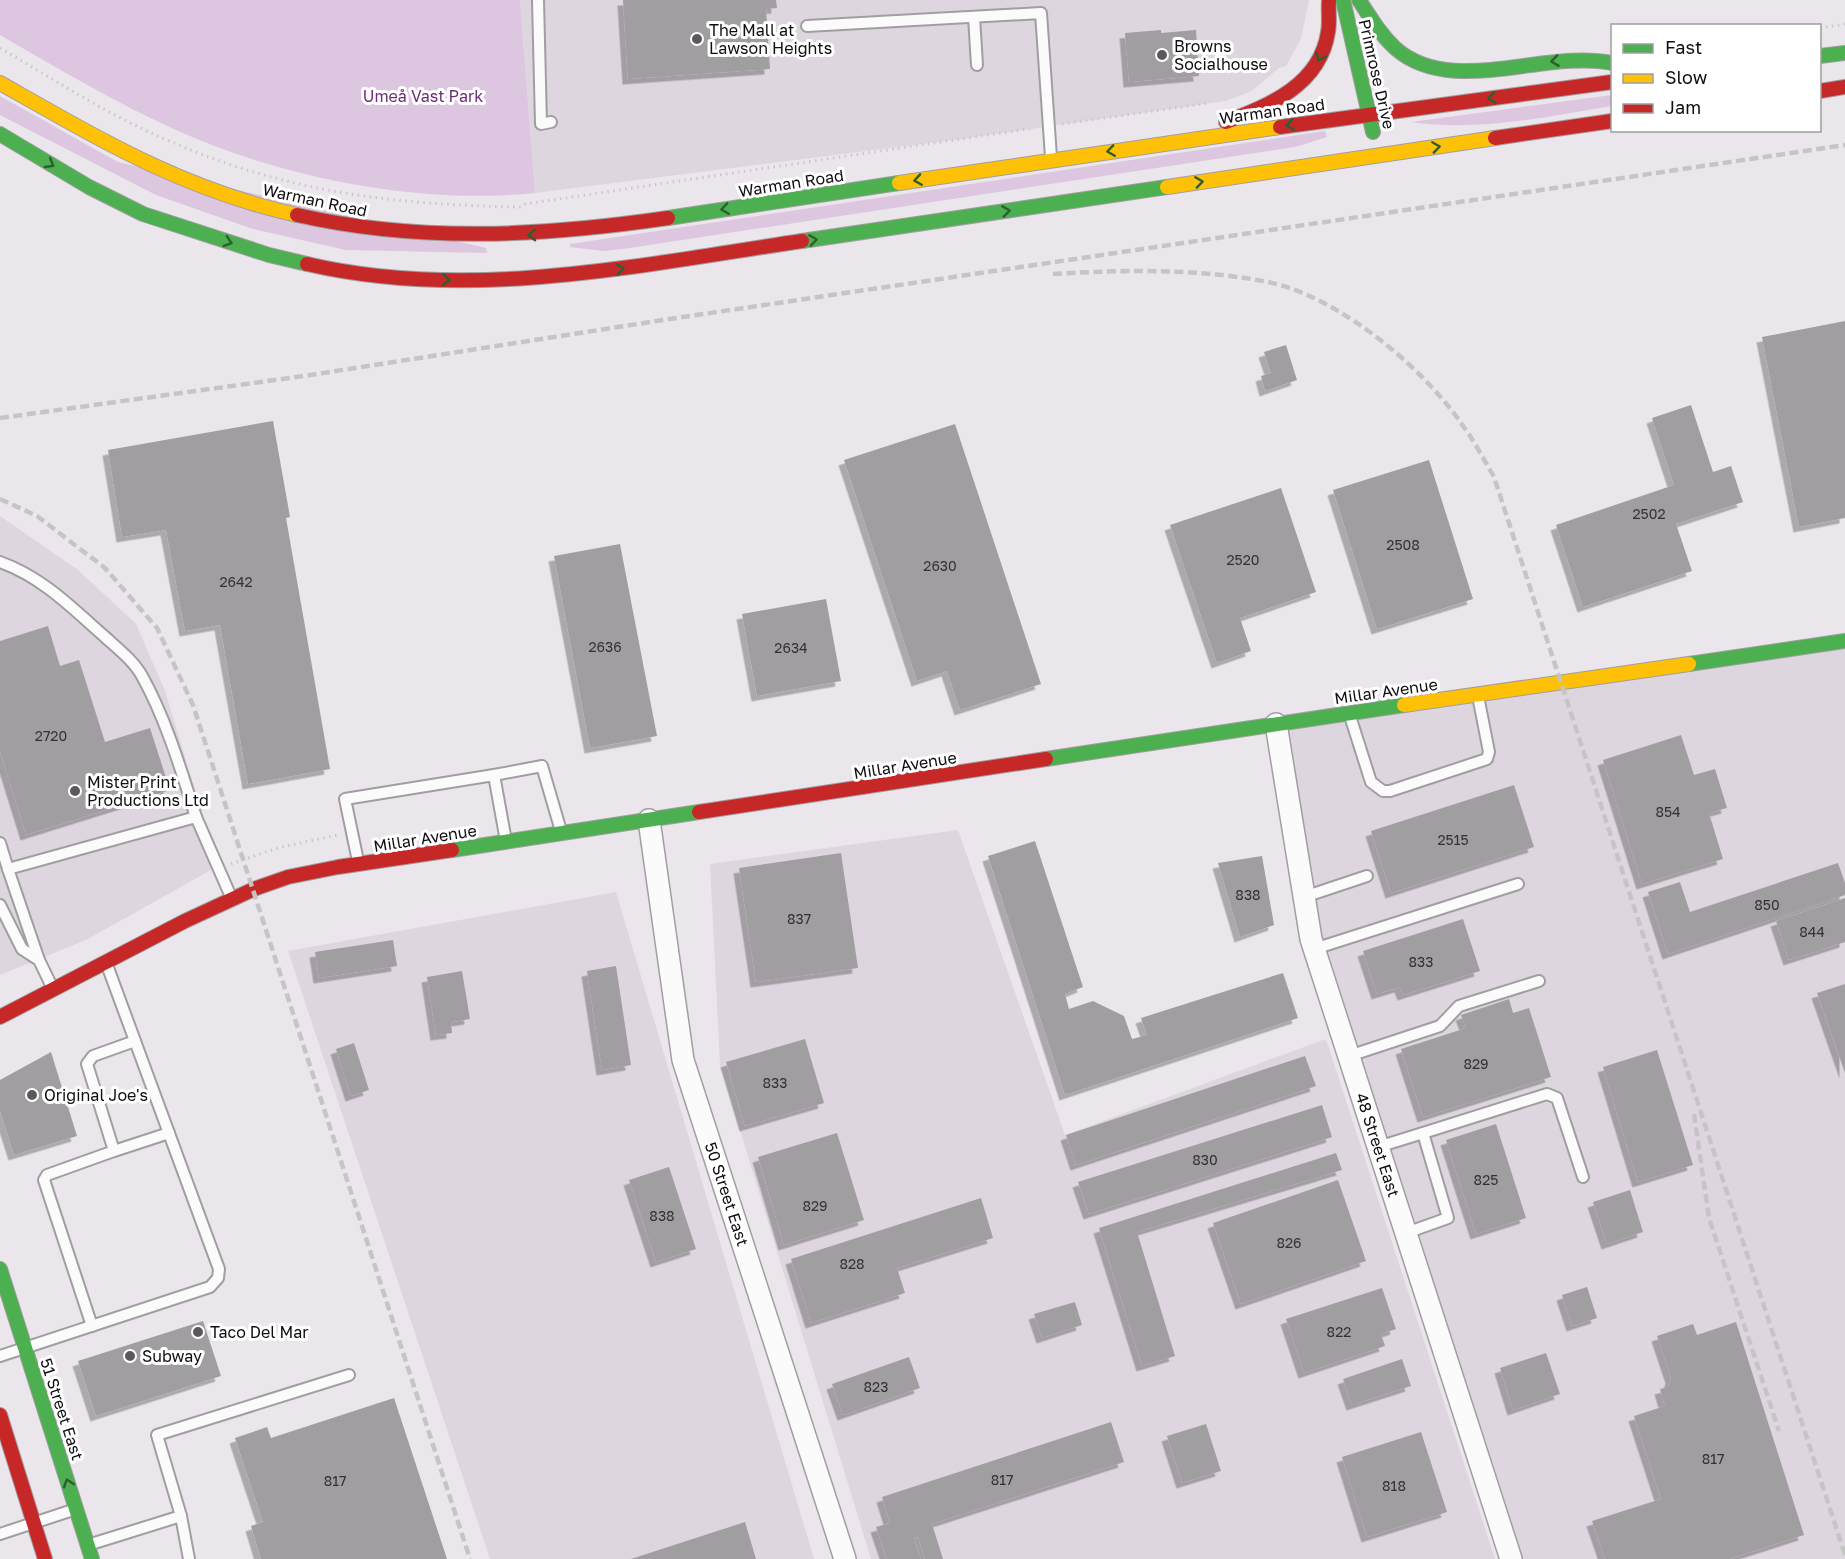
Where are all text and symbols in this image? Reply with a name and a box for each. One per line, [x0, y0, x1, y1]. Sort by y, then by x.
street label: Primrose Drive [1355, 17, 1399, 131]
place label: The Mall at Lawson Heights [709, 20, 832, 58]
legend [1611, 24, 1821, 132]
marker: The Mall at Lawson Heights [690, 32, 704, 46]
place label: Browns Socialhouse [1174, 36, 1268, 74]
text: Fast [1665, 36, 1702, 58]
marker: Browns Socialhouse [1155, 48, 1169, 62]
one-way arrow [1314, 51, 1327, 62]
one-way arrow [1550, 54, 1560, 67]
text: Slow [1665, 66, 1708, 88]
park label: Umeå Vast Park [363, 86, 483, 106]
one-way arrow [1487, 91, 1497, 104]
street label: Warman Road [1218, 94, 1326, 128]
text: Jam [1665, 96, 1701, 118]
one-way arrow [1286, 119, 1295, 131]
one-way arrow [1431, 141, 1441, 153]
one-way arrow [1106, 144, 1116, 157]
one-way arrow [44, 157, 54, 168]
street label: Warman Road [737, 165, 845, 201]
one-way arrow [914, 174, 923, 186]
one-way arrow [1194, 177, 1203, 189]
street label: Warman Road [261, 179, 369, 221]
one-way arrow [721, 203, 730, 215]
one-way arrow [1001, 206, 1011, 218]
one-way arrow [528, 229, 537, 241]
one-way arrow [222, 234, 233, 247]
one-way arrow [808, 234, 818, 246]
one-way arrow [616, 263, 625, 275]
one-way arrow [442, 273, 451, 286]
house number: 2502 [1632, 505, 1666, 522]
house number: 2508 [1386, 536, 1420, 553]
house number: 2520 [1226, 551, 1260, 568]
house number: 2630 [923, 557, 957, 574]
house number: 2642 [219, 573, 253, 590]
house number: 2636 [588, 638, 622, 655]
house number: 2634 [774, 639, 808, 656]
street label: Millar Avenue [1333, 674, 1439, 708]
house number: 2720 [35, 727, 67, 744]
street label: Millar Avenue [852, 747, 958, 783]
place label: Mister Print Productions Ltd [87, 772, 209, 810]
marker: Mister Print Productions Ltd [68, 784, 82, 798]
house number: 854 [1655, 803, 1681, 820]
street label: Millar Avenue [372, 820, 478, 856]
house number: 2515 [1437, 831, 1469, 848]
house number: 838 [1235, 886, 1261, 903]
house number: 850 [1754, 896, 1780, 913]
house number: 837 [787, 910, 811, 927]
house number: 844 [1799, 923, 1825, 940]
house number: 833 [1409, 953, 1433, 970]
house number: 829 [1463, 1055, 1489, 1072]
house number: 833 [763, 1074, 787, 1091]
place label: Original Joe's [44, 1085, 148, 1105]
marker: Original Joe's [25, 1088, 39, 1102]
street label: 48 Street East [1352, 1090, 1404, 1200]
street label: 50 Street East [701, 1140, 753, 1248]
house number: 830 [1192, 1151, 1218, 1168]
house number: 825 [1474, 1171, 1498, 1188]
house number: 829 [802, 1197, 828, 1214]
house number: 838 [649, 1207, 675, 1224]
house number: 826 [1276, 1234, 1302, 1251]
house number: 828 [839, 1255, 865, 1272]
place label: Taco Del Mar [210, 1322, 308, 1342]
house number: 822 [1327, 1323, 1351, 1340]
marker: Taco Del Mar [191, 1325, 205, 1339]
place label: Subway [142, 1346, 202, 1366]
marker: Subway [123, 1349, 137, 1363]
street label: 51 Street East [36, 1356, 88, 1462]
house number: 823 [864, 1378, 888, 1395]
house number: 817 [1702, 1450, 1724, 1467]
house number: 817 [991, 1471, 1013, 1488]
house number: 817 [324, 1472, 346, 1489]
house number: 818 [1382, 1477, 1406, 1494]
one-way arrow [63, 1478, 75, 1489]

